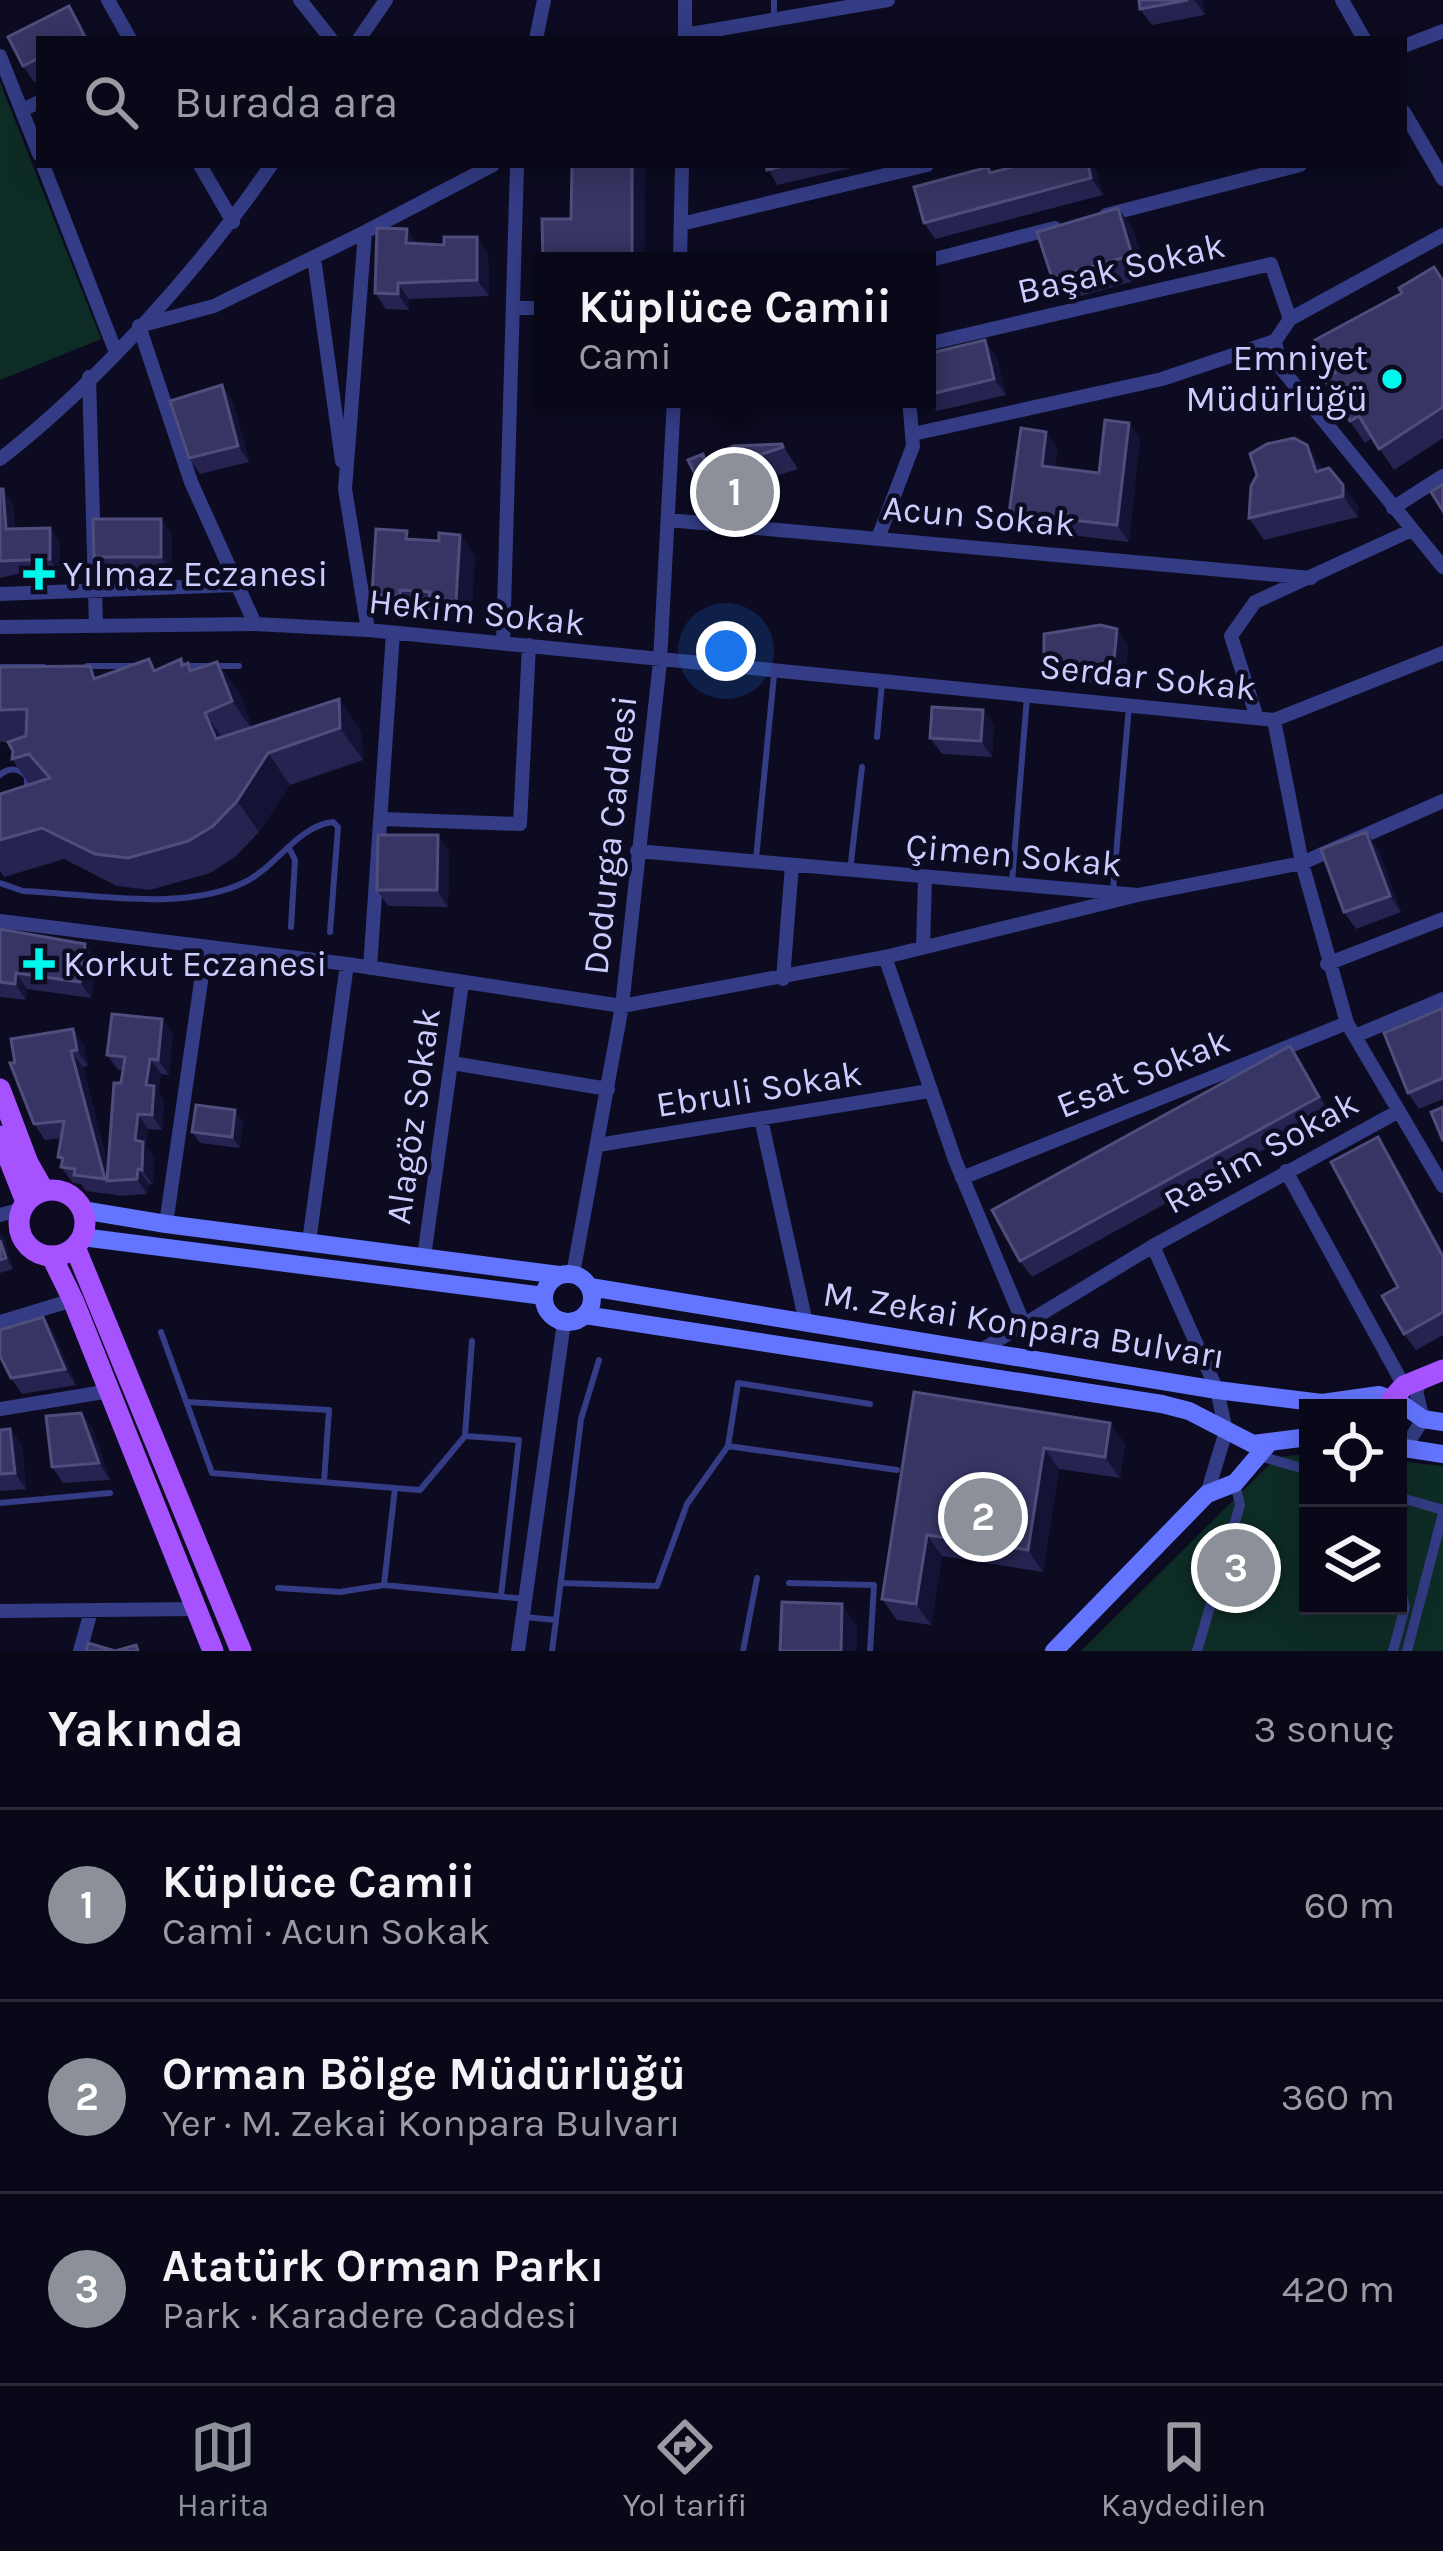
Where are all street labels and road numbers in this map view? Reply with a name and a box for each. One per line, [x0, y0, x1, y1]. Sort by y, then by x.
street label: Başak Sokak [1013, 224, 1229, 312]
street label: Acun Sokak [881, 487, 1077, 545]
street label: Hekim Sokak [367, 580, 587, 644]
street label: Serdar Sokak [1037, 645, 1259, 709]
street label: Dodurga Caddesi [574, 693, 646, 977]
street label: Çimen Sokak [904, 825, 1124, 885]
street label: Alagöz Sokak [377, 1005, 449, 1227]
street label: Esat Sokak [1050, 1019, 1236, 1127]
street label: Ebruli Sokak [653, 1052, 865, 1126]
street label: Rasim Sokak [1157, 1081, 1365, 1223]
street label: M. Zekai Konpara Bulvarı [820, 1272, 1228, 1378]

